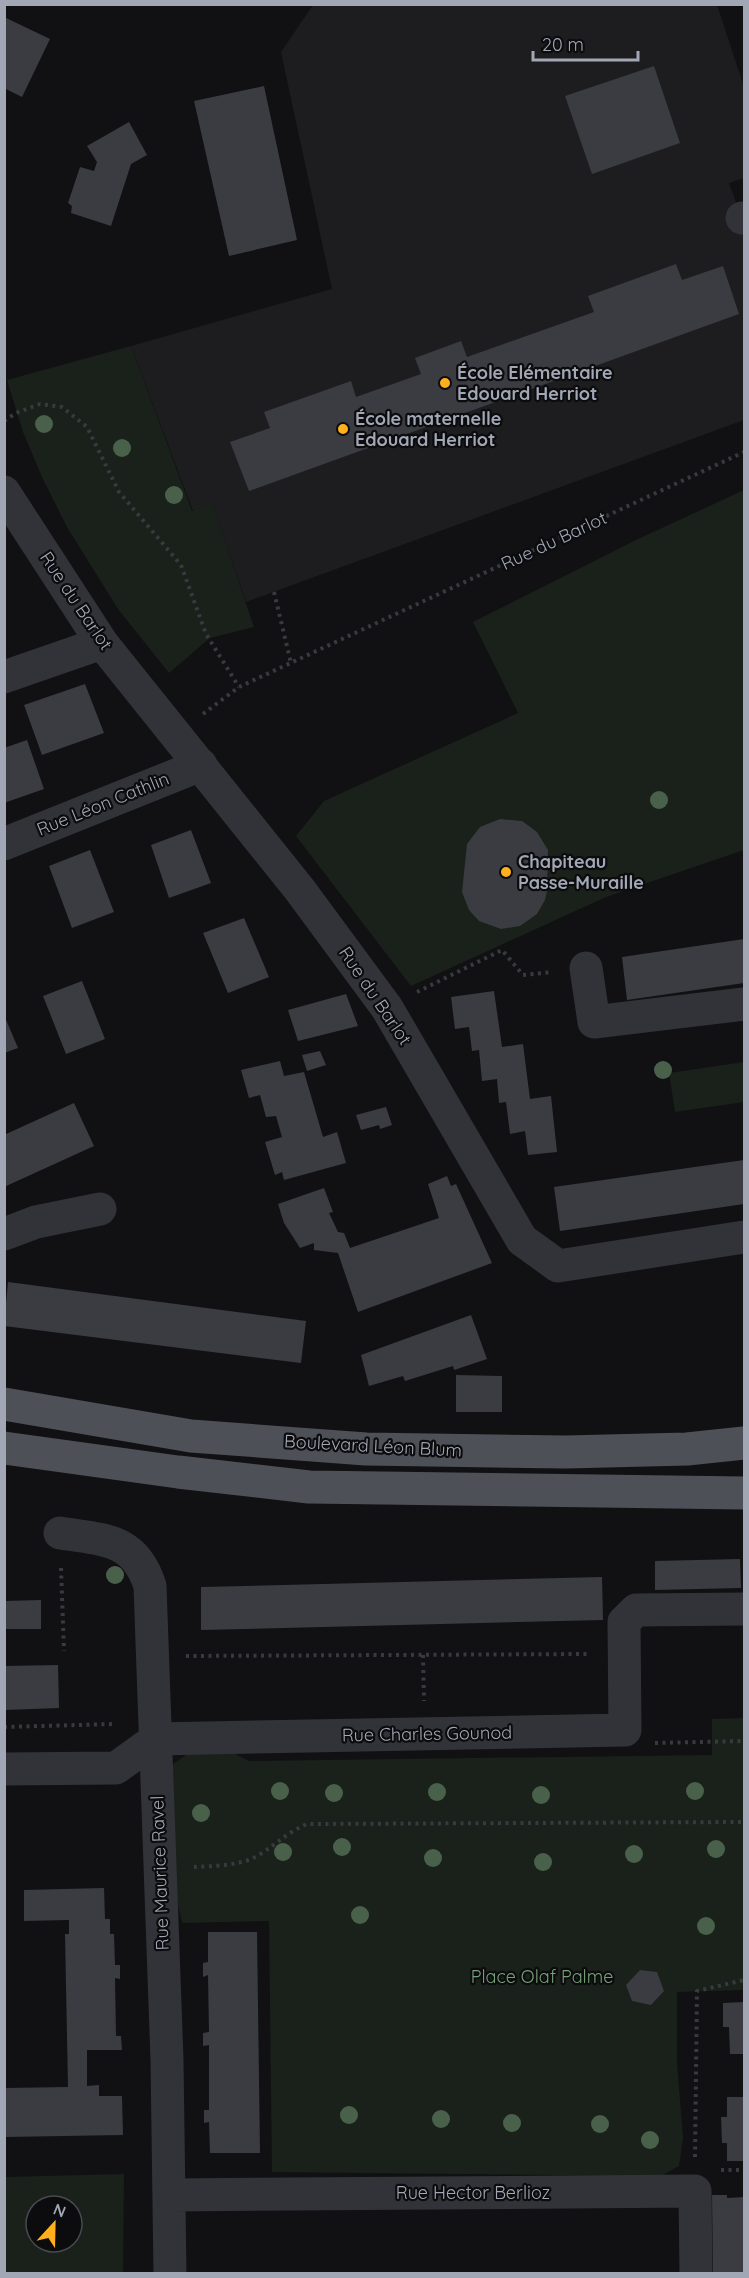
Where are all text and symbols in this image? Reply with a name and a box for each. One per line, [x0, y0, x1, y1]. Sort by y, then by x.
scale bar [533, 24, 638, 62]
text: 20 m [542, 33, 584, 56]
place label: École Elémentaire Edouard Herriot [457, 361, 613, 405]
marker: École Elémentaire Edouard Herriot [438, 376, 452, 390]
place label: École maternelle Edouard Herriot [355, 407, 501, 451]
marker: École maternelle Edouard Herriot [336, 422, 350, 436]
street label: Rue du Barlot [497, 506, 610, 575]
street label: Rue du Barlot [35, 547, 118, 654]
street label: Rue Léon Cathlin [33, 767, 172, 841]
place label: Chapiteau Passe-Muraille [518, 850, 644, 894]
marker: Chapiteau Passe-Muraille [499, 865, 513, 879]
street label: Rue du Barlot [334, 942, 417, 1049]
street label: Boulevard Léon Blum [284, 1429, 462, 1462]
street label: Rue Charles Gounod [342, 1721, 512, 1746]
street label: Rue Maurice Ravel [145, 1795, 174, 1951]
park label: Place Olaf Palme [471, 1965, 613, 1988]
street label: Rue Hector Berlioz [396, 2181, 550, 2204]
north arrow [24, 2194, 84, 2254]
text: N [50, 2199, 69, 2222]

